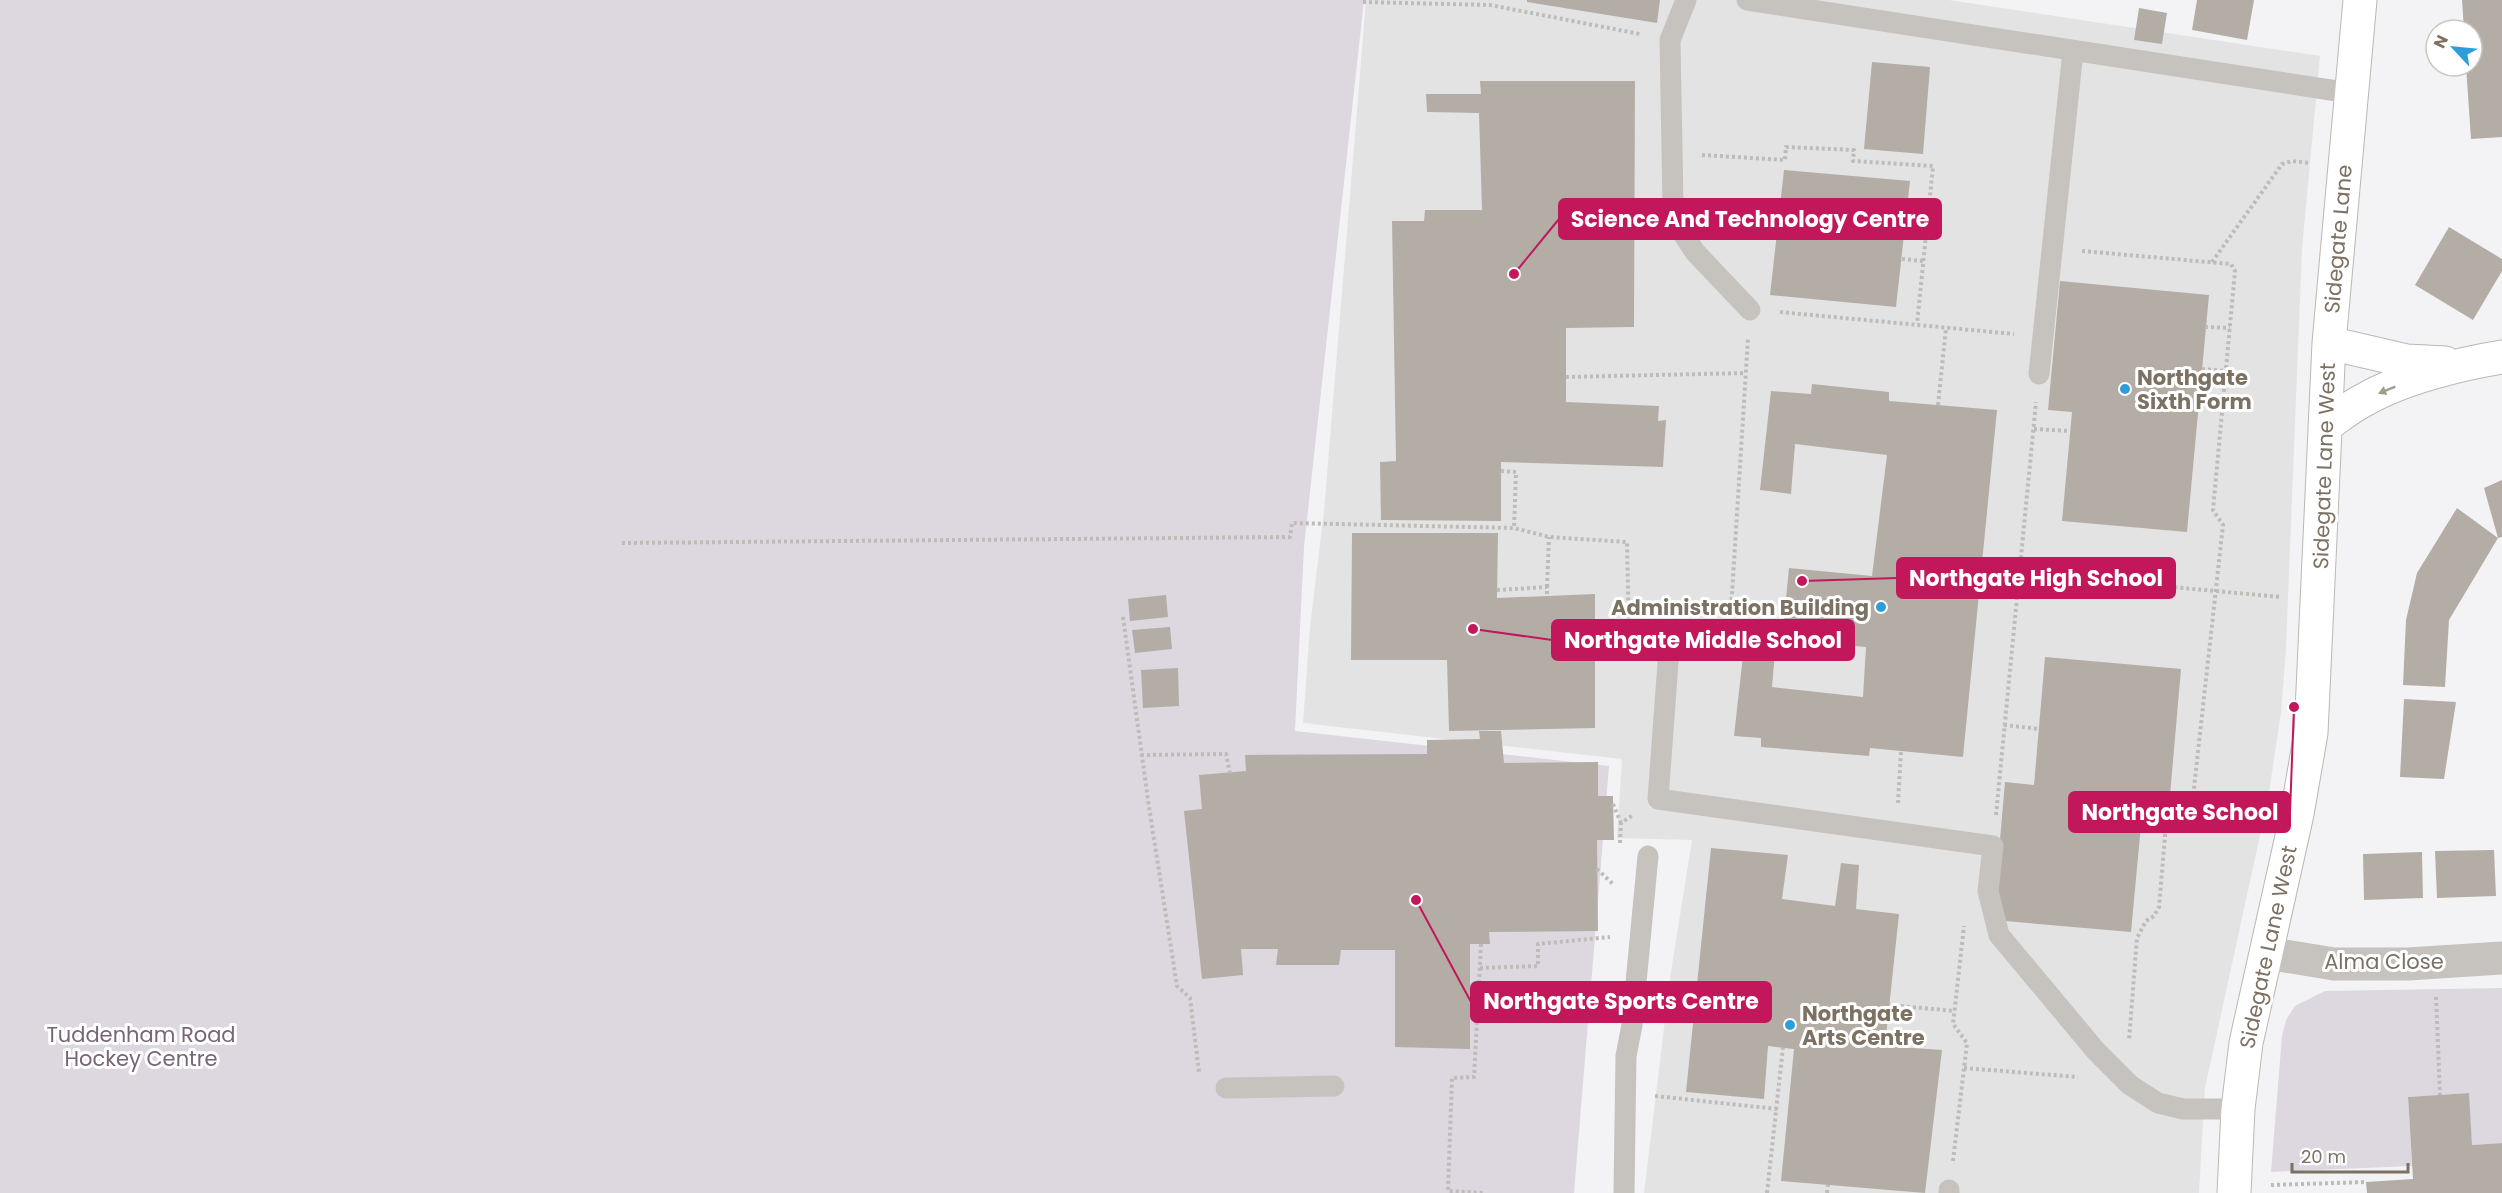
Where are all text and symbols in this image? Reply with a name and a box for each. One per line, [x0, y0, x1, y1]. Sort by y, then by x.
north arrow [2424, 18, 2484, 78]
text: N [2428, 31, 2454, 52]
street label: Sidegate Lane [2317, 163, 2359, 315]
callout: Science And Technology Centre [1559, 199, 1941, 239]
text: Science And Technology Centre [1571, 204, 1929, 235]
street label: Sidegate Lane West [2306, 362, 2342, 570]
place label: Northgate Sixth Form [2137, 363, 2252, 416]
marker: Northgate Sixth Form [2118, 382, 2132, 396]
one-way arrow [2378, 386, 2396, 395]
callout: Northgate High School [1897, 558, 2175, 598]
text: Northgate High School [1909, 563, 2163, 594]
place label: Administration Building [1611, 593, 1869, 622]
marker: Administration Building [1874, 600, 1888, 614]
callout: Northgate Middle School [1552, 620, 1854, 660]
text: Northgate Middle School [1564, 625, 1842, 656]
callout: Northgate School [2069, 792, 2290, 832]
text: Northgate School [2082, 797, 2278, 828]
street label: Sidegate Lane West [2232, 843, 2304, 1051]
street label: Alma Close [2324, 947, 2444, 976]
callout: Northgate Sports Centre [1471, 982, 1771, 1022]
text: Northgate Sports Centre [1483, 986, 1759, 1017]
place label: Northgate Arts Centre [1802, 999, 1925, 1052]
marker: Northgate Arts Centre [1783, 1018, 1797, 1032]
park label: Tuddenham Road Hockey Centre [46, 1020, 236, 1073]
scale bar [2292, 1136, 2408, 1174]
text: 20 m [2301, 1144, 2346, 1169]

